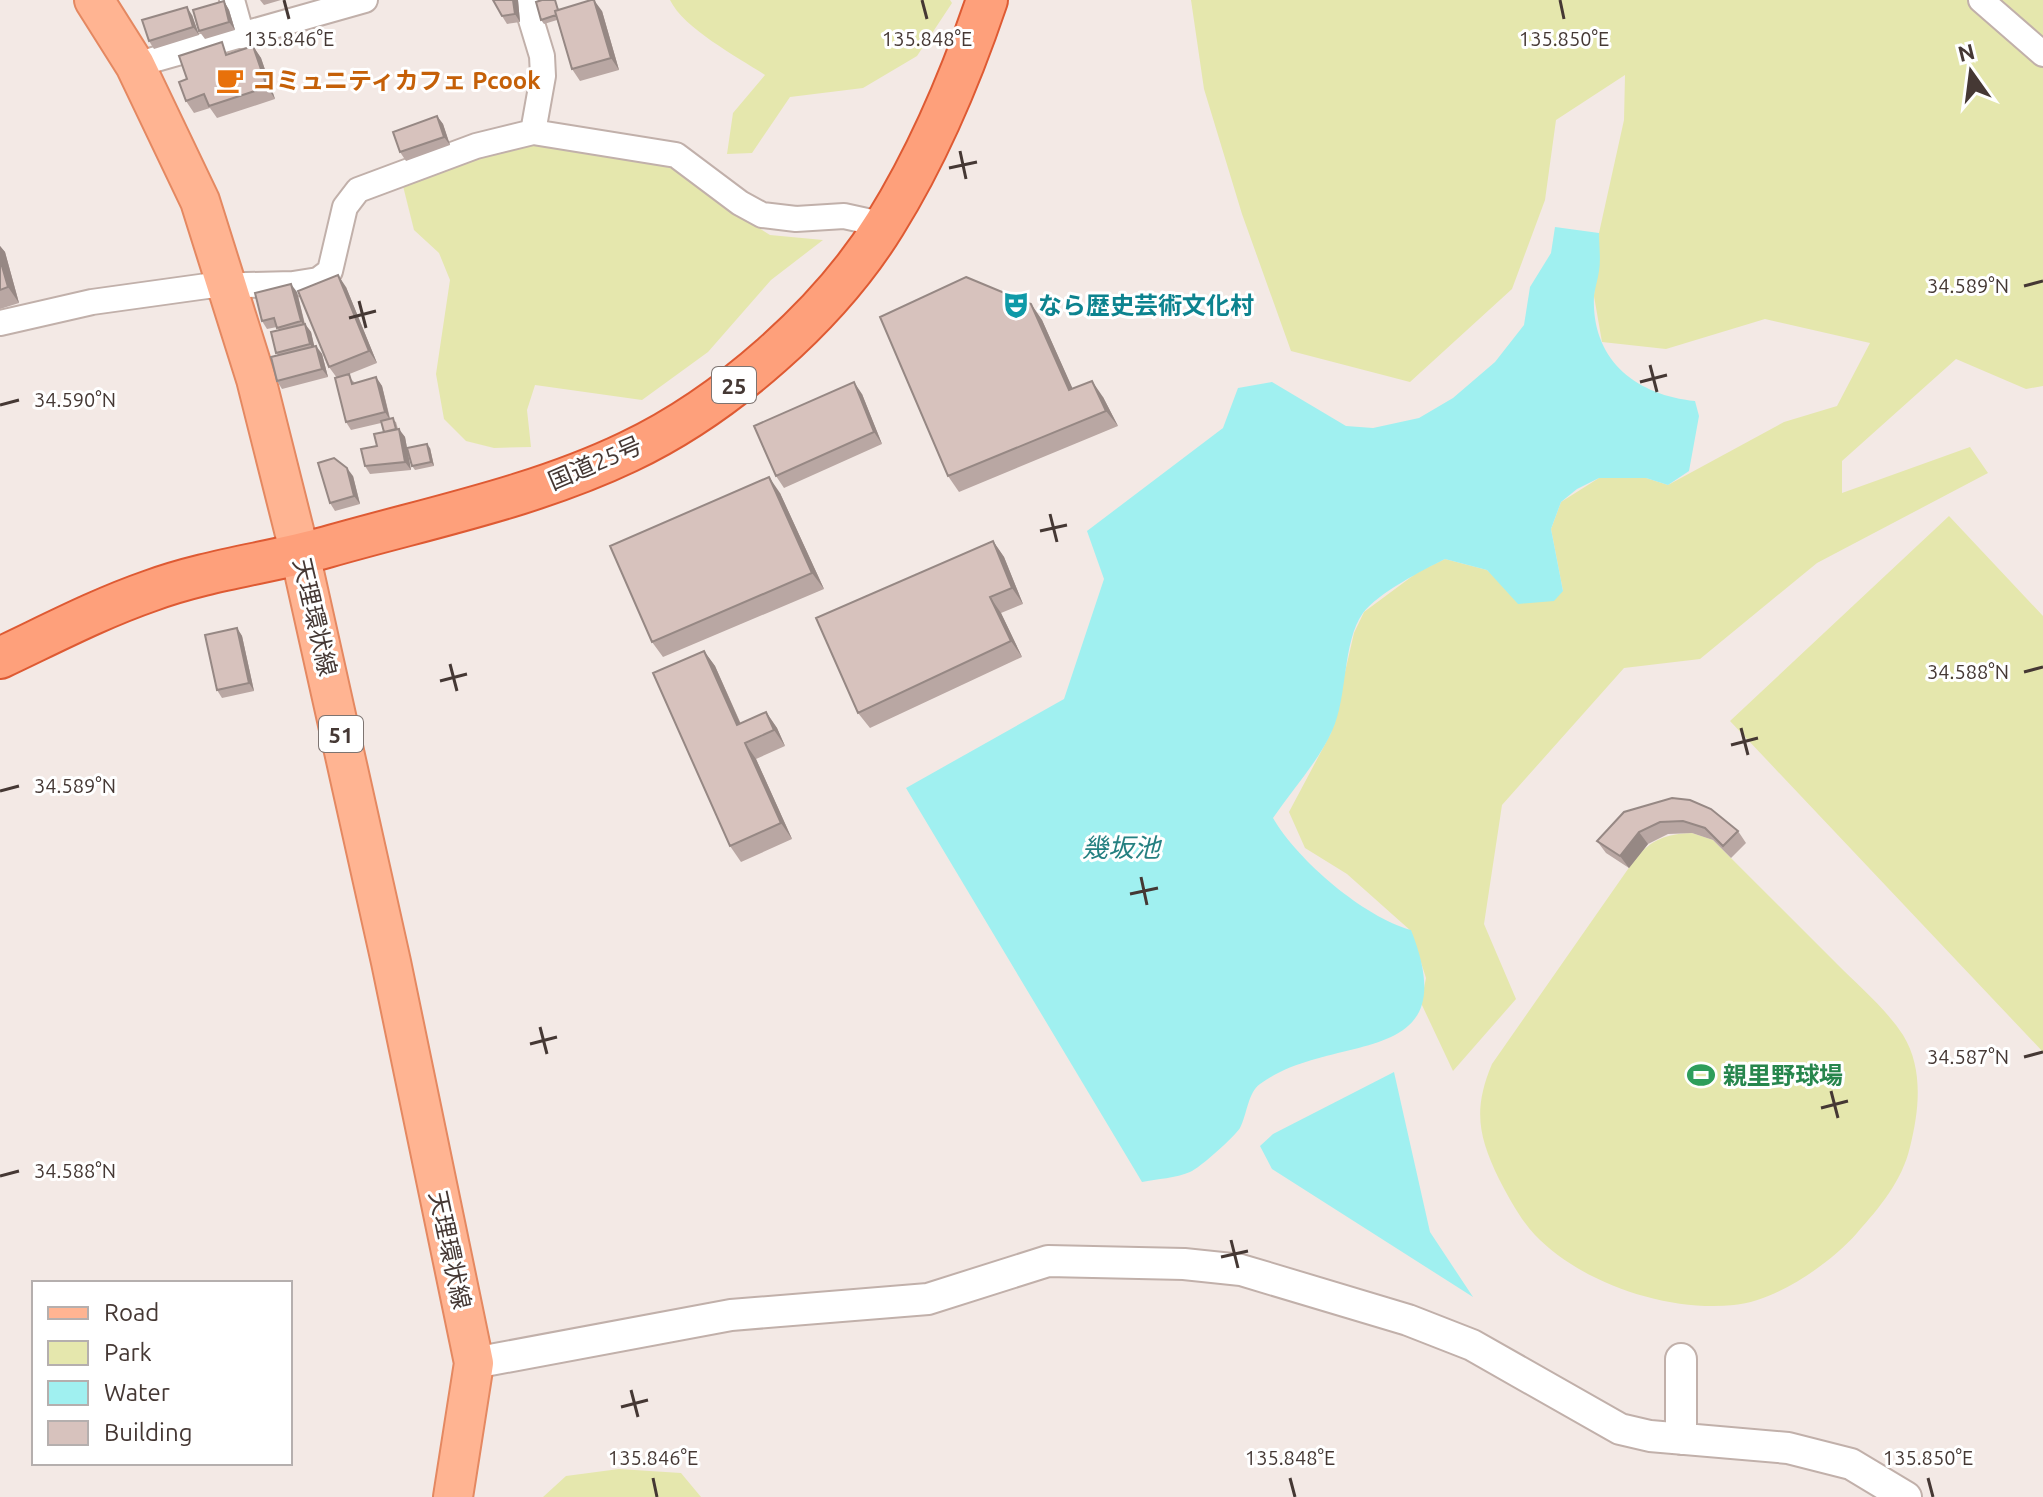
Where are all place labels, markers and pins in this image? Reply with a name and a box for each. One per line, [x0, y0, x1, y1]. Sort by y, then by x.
cafe icon: コミュニティカフェ Pcook [215, 65, 245, 95]
place label: コミュニティカフェ Pcook [252, 67, 541, 94]
theatre icon: なら歴史芸術文化村 [1001, 290, 1031, 320]
place label: なら歴史芸術文化村 [1038, 292, 1254, 319]
sports icon: 親里野球場 [1686, 1060, 1716, 1090]
place label: 親里野球場 [1723, 1062, 1843, 1089]

